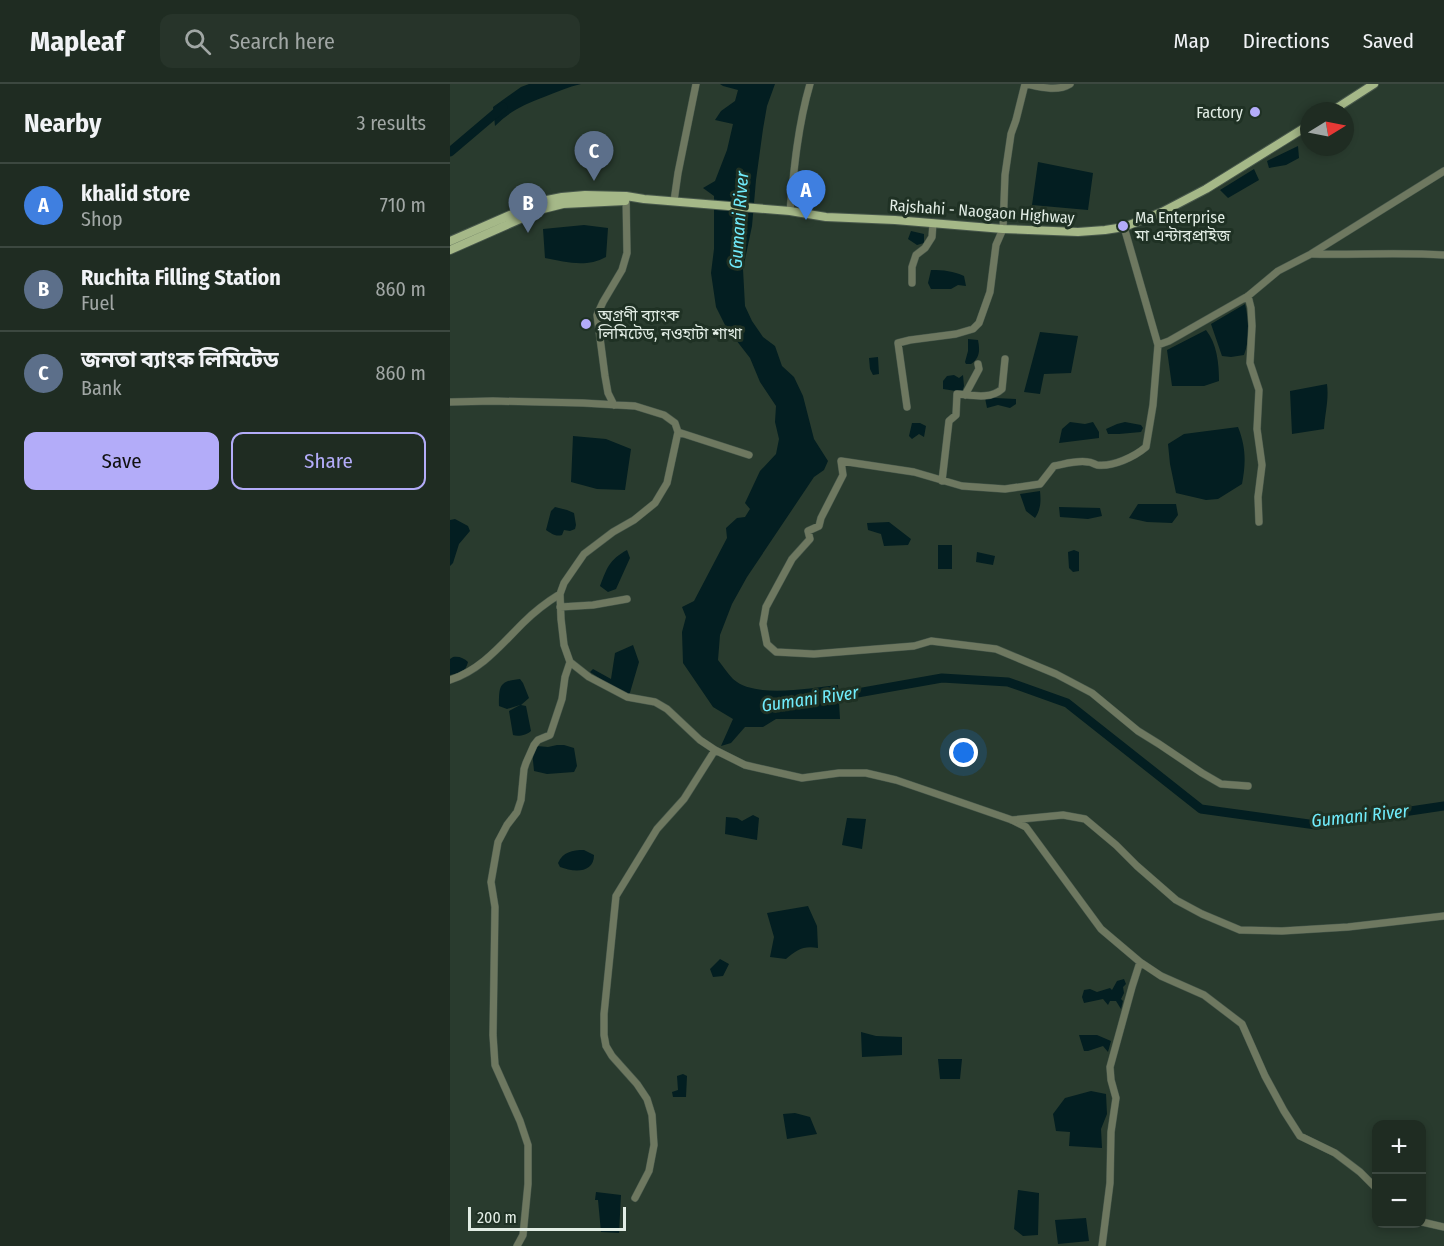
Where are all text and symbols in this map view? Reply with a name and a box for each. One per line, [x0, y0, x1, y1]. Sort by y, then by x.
search box [160, 14, 580, 68]
text: Mapleaf [30, 25, 124, 58]
icon: search [181, 25, 214, 58]
text: Search here [229, 28, 335, 55]
text: Map [1173, 28, 1210, 54]
text: Directions [1243, 28, 1330, 54]
text: Saved [1363, 28, 1414, 54]
north arrow [1300, 102, 1354, 156]
place label: Factory [1196, 103, 1244, 122]
marker: Factory [1248, 105, 1262, 119]
text: Nearby [24, 108, 101, 139]
text: 3 results [357, 111, 426, 135]
pin: C [574, 132, 614, 181]
water label: Gumani River [725, 170, 753, 270]
pin: A [786, 170, 826, 220]
text: khalid store [81, 180, 190, 207]
pin: B [508, 184, 548, 233]
text: A [38, 193, 49, 217]
text: 710 m [380, 193, 426, 217]
street label: Rajshahi - Naogaon Highway [889, 196, 1076, 228]
text: Shop [81, 207, 123, 231]
place label: Ma Enterprise মা এন্টারপ্রাইজ [1134, 208, 1231, 245]
marker: Ma Enterprise মা এন্টারপ্রাইজ [1116, 219, 1130, 233]
text: Ruchita Filling Station [81, 264, 281, 291]
text: B [38, 277, 49, 301]
text: 860 m [376, 277, 426, 301]
text: Fuel [81, 291, 115, 315]
place label: অগ্রণী ব্যাংক লিমিটেড, নওহাটা শাখা [597, 306, 743, 343]
marker: অগ্রণী ব্যাংক লিমিটেড, নওহাটা শাখা [579, 317, 593, 331]
text: জনতা ব্যাংক লিমিটেড [81, 346, 279, 373]
text: C [38, 361, 49, 385]
text: 860 m [376, 361, 426, 385]
text: Bank [81, 376, 122, 400]
button: Save [24, 432, 219, 490]
button: Share [231, 432, 426, 490]
water label: Gumani River [760, 681, 861, 717]
your location [949, 738, 978, 767]
water label: Gumani River [1310, 800, 1411, 832]
map controls [1372, 1120, 1426, 1228]
button: + [1372, 1120, 1426, 1174]
button: − [1372, 1174, 1426, 1228]
scale bar [468, 1204, 626, 1232]
text: 200 m [477, 1208, 517, 1227]

